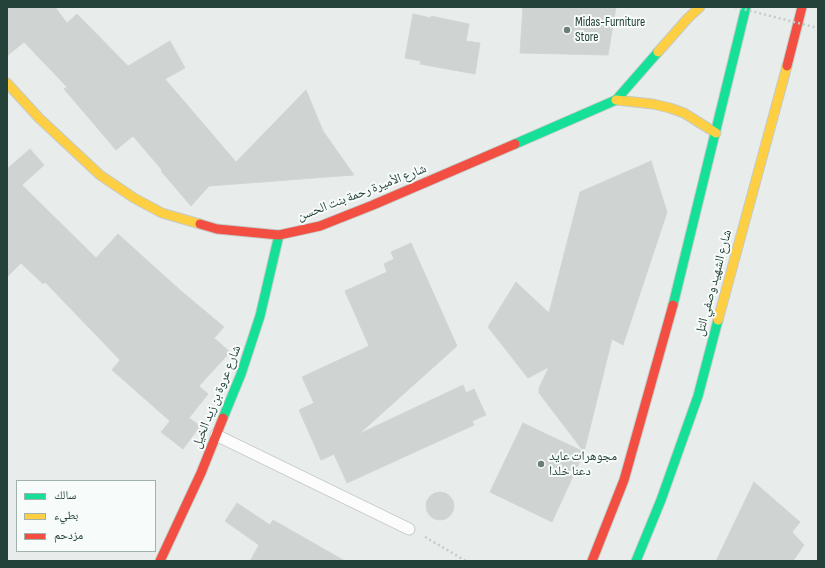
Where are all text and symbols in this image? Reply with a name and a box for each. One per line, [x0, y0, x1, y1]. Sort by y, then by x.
place label: Midas-Furniture Store [575, 15, 645, 46]
marker: Midas-Furniture Store [562, 25, 572, 35]
street label: شارع الأميرة رحمة بنت الحسن [295, 161, 429, 225]
street label: شارع الشهيد وصفي التل [692, 228, 736, 338]
street label: شارع عروة بن زيد الخيل [189, 343, 245, 451]
place label: مجوهرات عايد دعنا خلدا [549, 449, 617, 480]
marker: مجوهرات عايد دعنا خلدا [536, 459, 546, 469]
legend [16, 480, 156, 552]
text: سالك [54, 488, 76, 503]
text: بطيء [54, 508, 78, 523]
text: مزدحم [54, 528, 83, 543]

